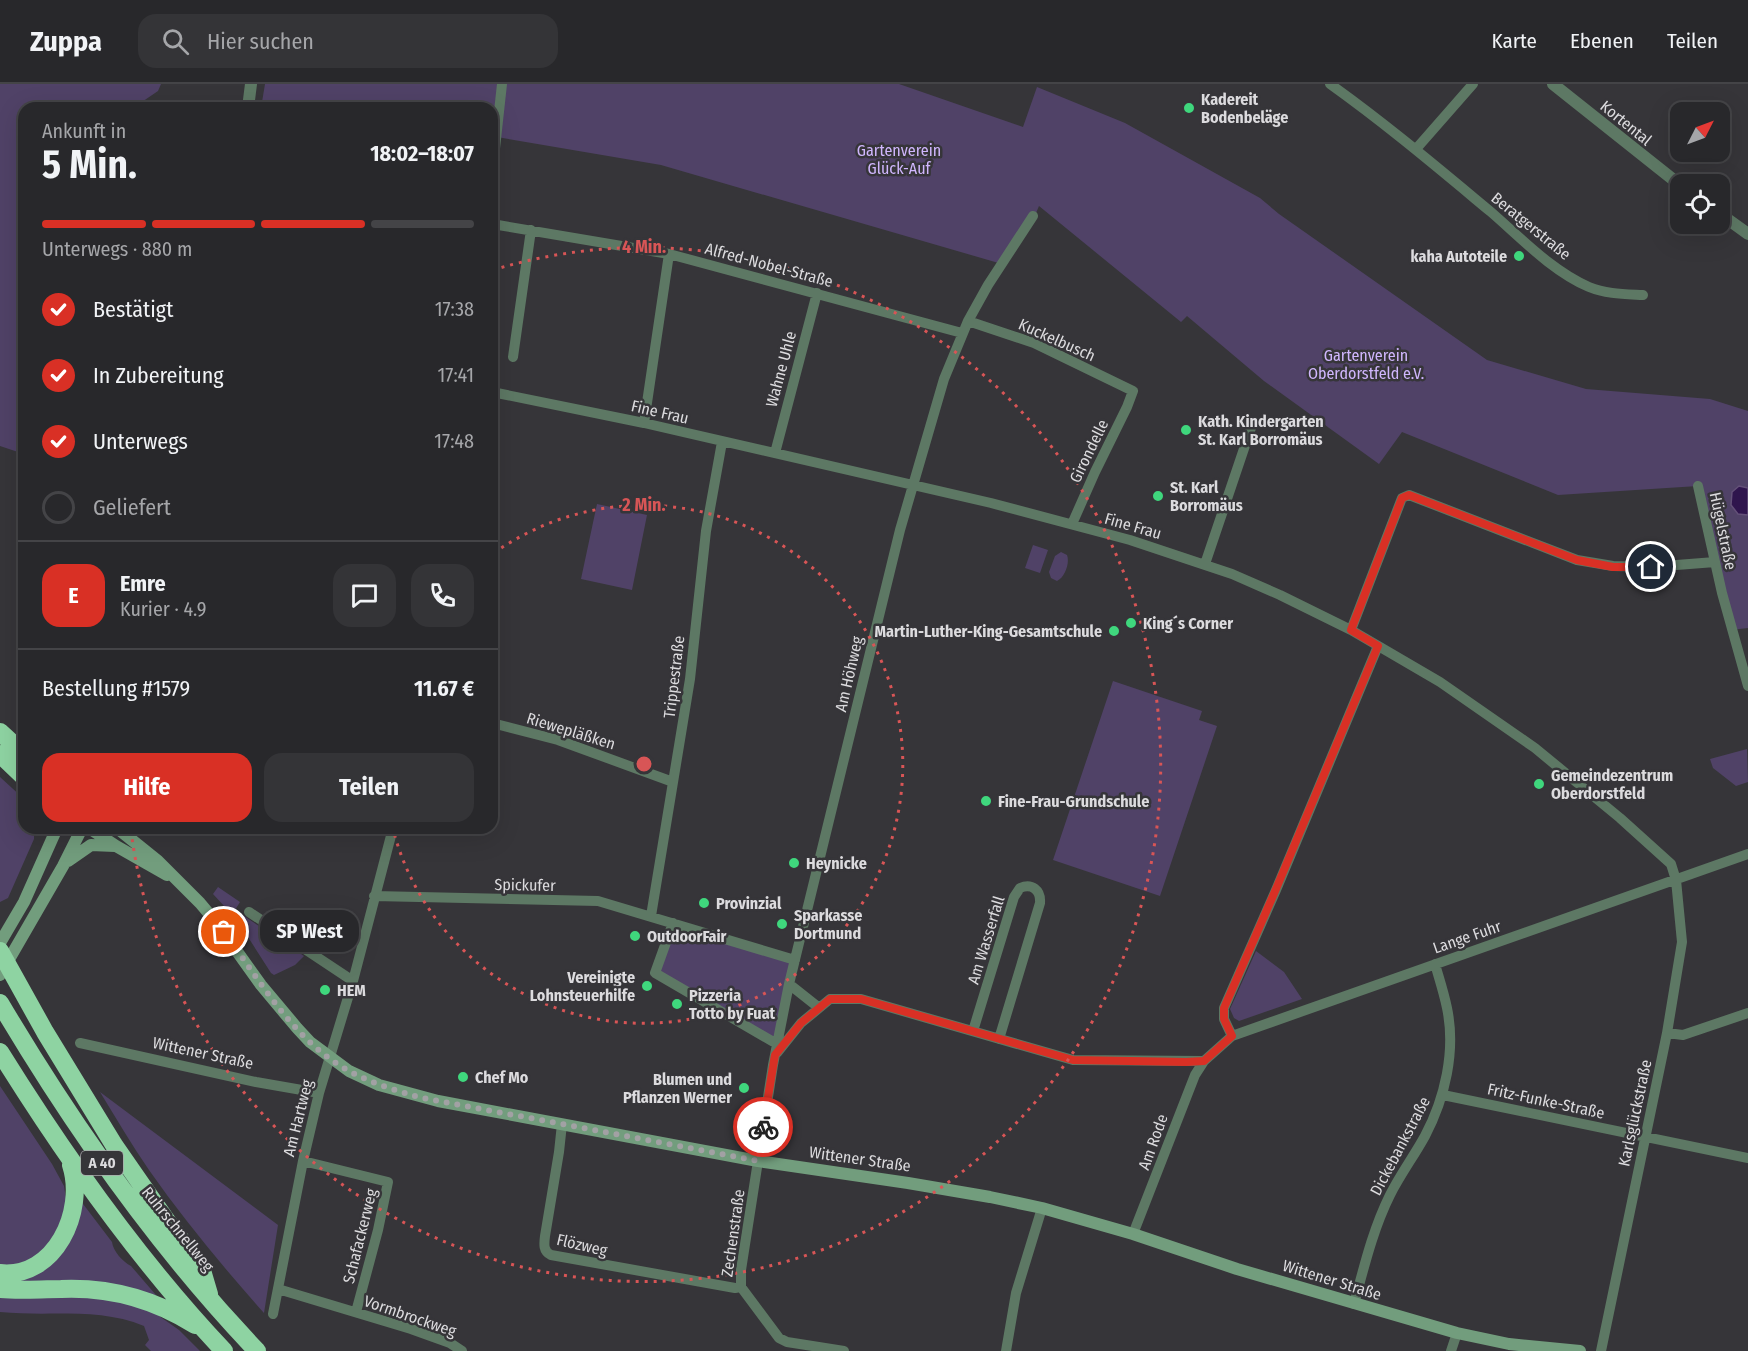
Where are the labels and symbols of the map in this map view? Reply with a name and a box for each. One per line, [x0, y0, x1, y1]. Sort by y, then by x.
place label: Kadereit Bodenbeläge [1201, 90, 1288, 127]
street label: Kortental [1596, 97, 1656, 149]
marker: Kadereit Bodenbeläge [1182, 101, 1196, 115]
north arrow [1670, 102, 1730, 162]
park label: Gartenverein Glück-Auf [857, 141, 941, 178]
street label: Beratgerstraße [1487, 188, 1575, 264]
text: 4 Min. [622, 236, 666, 258]
street label: Alfred-Nobel-Straße [703, 239, 835, 291]
place label: kaha Autoteile [1411, 247, 1507, 266]
marker: kaha Autoteile [1512, 249, 1526, 263]
street label: Kuckelbusch [1016, 315, 1098, 365]
street label: Wahne Uhle [762, 329, 800, 409]
park label: Gartenverein Oberdorstfeld e.V. [1308, 346, 1424, 383]
street label: Fine Frau [629, 396, 691, 428]
place label: Kath. Kindergarten St. Karl Borromäus [1198, 412, 1324, 449]
street label: Girondelle [1066, 416, 1112, 486]
marker: Kath. Kindergarten St. Karl Borromäus [1179, 423, 1193, 437]
place label: St. Karl Borromäus [1170, 478, 1243, 515]
marker: St. Karl Borromäus [1151, 489, 1165, 503]
street label: Hügelstraße [1706, 490, 1741, 572]
text: 2 Min. [621, 494, 666, 516]
street label: Fine Frau [1102, 509, 1164, 543]
pin [1625, 541, 1676, 592]
place label: King´s Corner [1143, 614, 1233, 633]
marker: King´s Corner [1124, 616, 1138, 630]
place label: Martin-Luther-King-Gesamtschule [875, 622, 1102, 641]
marker: Martin-Luther-King-Gesamtschule [1107, 624, 1121, 638]
street label: Am Höhweg [831, 634, 867, 714]
street label: Trippestraße [660, 635, 688, 719]
street label: Riewepläßken [524, 709, 618, 753]
centre of rings [634, 754, 654, 774]
place label: Gemeindezentrum Oberdorstfeld [1551, 766, 1673, 803]
marker: Gemeindezentrum Oberdorstfeld [1532, 777, 1546, 791]
place label: Fine-Frau-Grundschule [998, 792, 1149, 811]
marker: Fine-Frau-Grundschule [979, 794, 993, 808]
place label: Heynicke [806, 854, 867, 873]
marker: Heynicke [787, 856, 801, 870]
street label: Spickufer [494, 875, 556, 895]
place label: Provinzial [716, 894, 782, 913]
street label: Am Wasserfall [964, 894, 1008, 986]
marker: Provinzial [697, 896, 711, 910]
pin [198, 906, 249, 957]
place label: Sparkasse Dortmund [794, 906, 862, 943]
callout: SP West [260, 911, 359, 953]
street label: Lange Fuhr [1430, 916, 1504, 958]
marker: Sparkasse Dortmund [775, 917, 789, 931]
place label: OutdoorFair [647, 927, 727, 946]
marker: OutdoorFair [628, 929, 642, 943]
place label: Vereinigte Lohnsteuerhilfe [530, 968, 635, 1005]
marker: Vereinigte Lohnsteuerhilfe [640, 979, 654, 993]
place label: HEM [337, 981, 366, 1000]
marker: HEM [318, 983, 332, 997]
place label: Pizzeria Totto by Fuat [689, 986, 776, 1023]
marker: Pizzeria Totto by Fuat [670, 997, 684, 1011]
street label: Wittener Straße [151, 1033, 255, 1073]
street label: Karlsglückstraße [1614, 1058, 1656, 1168]
place label: Chef Mo [475, 1068, 529, 1087]
marker: Chef Mo [456, 1070, 470, 1084]
place label: Blumen und Pflanzen Werner [623, 1070, 732, 1107]
street label: Am Hartweg [279, 1077, 317, 1159]
street label: Fritz-Funke-Straße [1486, 1079, 1606, 1123]
marker: Blumen und Pflanzen Werner [737, 1081, 751, 1095]
street label: Dickebankstraße [1366, 1093, 1434, 1199]
courier [733, 1097, 793, 1157]
street label: Am Rode [1134, 1111, 1172, 1172]
street label: Wittener Straße [808, 1142, 912, 1176]
road number: A 40 [81, 1151, 123, 1175]
street label: Ruhrschnellweg [138, 1183, 218, 1276]
street label: Schafackerweg [339, 1186, 381, 1285]
street label: Zechenstraße [717, 1188, 749, 1278]
street label: Flözweg [555, 1230, 610, 1260]
street label: Wittener Straße [1280, 1256, 1384, 1304]
street label: Vormbrockweg [361, 1291, 459, 1341]

